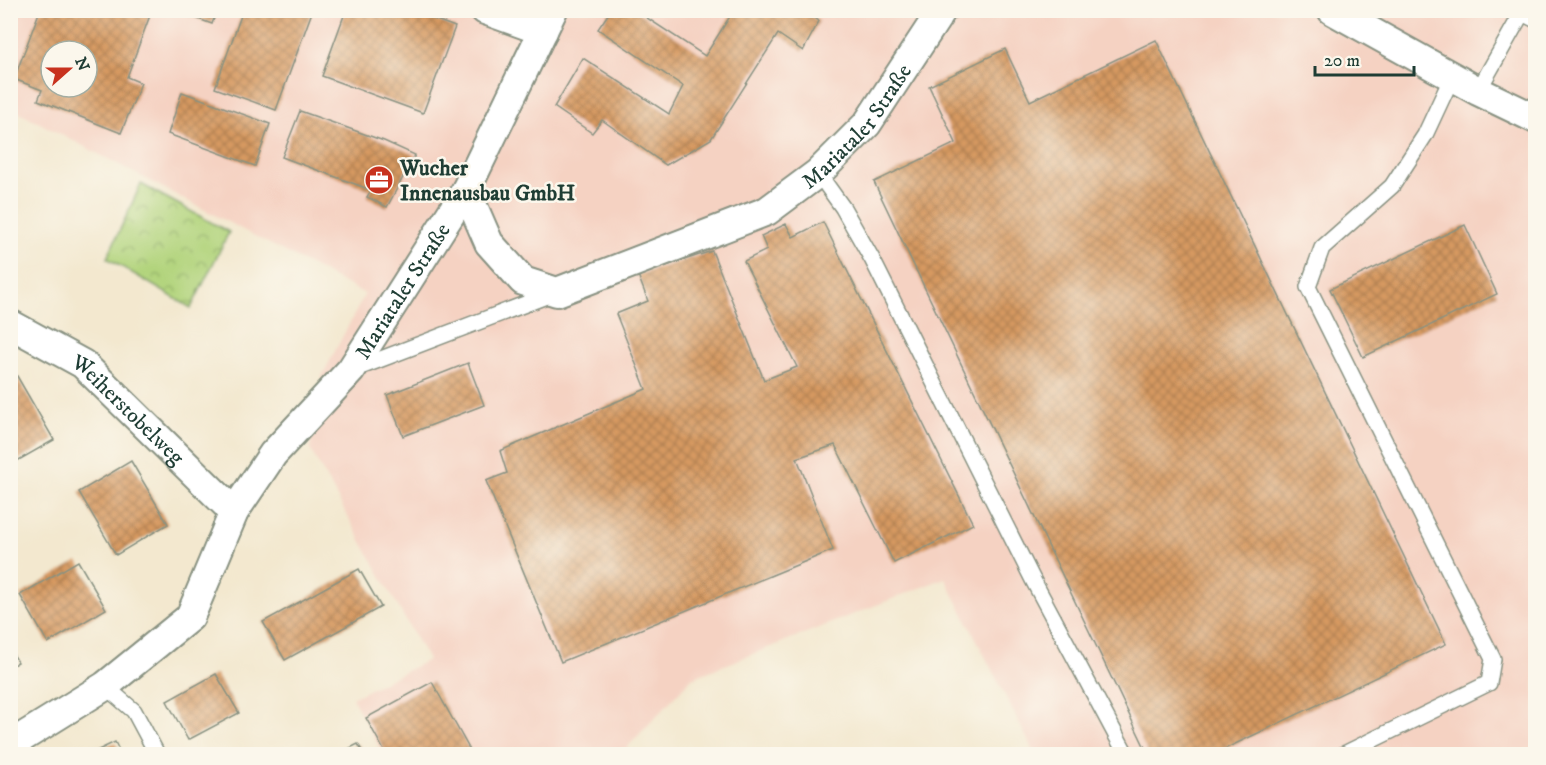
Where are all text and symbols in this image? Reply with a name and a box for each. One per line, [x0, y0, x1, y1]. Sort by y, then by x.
north arrow [39, 39, 99, 99]
scale bar [1315, 39, 1414, 77]
text: 20 m [1324, 50, 1360, 72]
text: N [70, 54, 94, 74]
street label: Mariataler Straße [797, 59, 918, 195]
place label: Wucher Innenausbau GmbH [399, 155, 575, 207]
office icon: Wucher Innenausbau GmbH [363, 164, 395, 196]
street label: Mariataler Straße [350, 218, 456, 364]
street label: Weiherstobelweg [66, 348, 190, 471]

